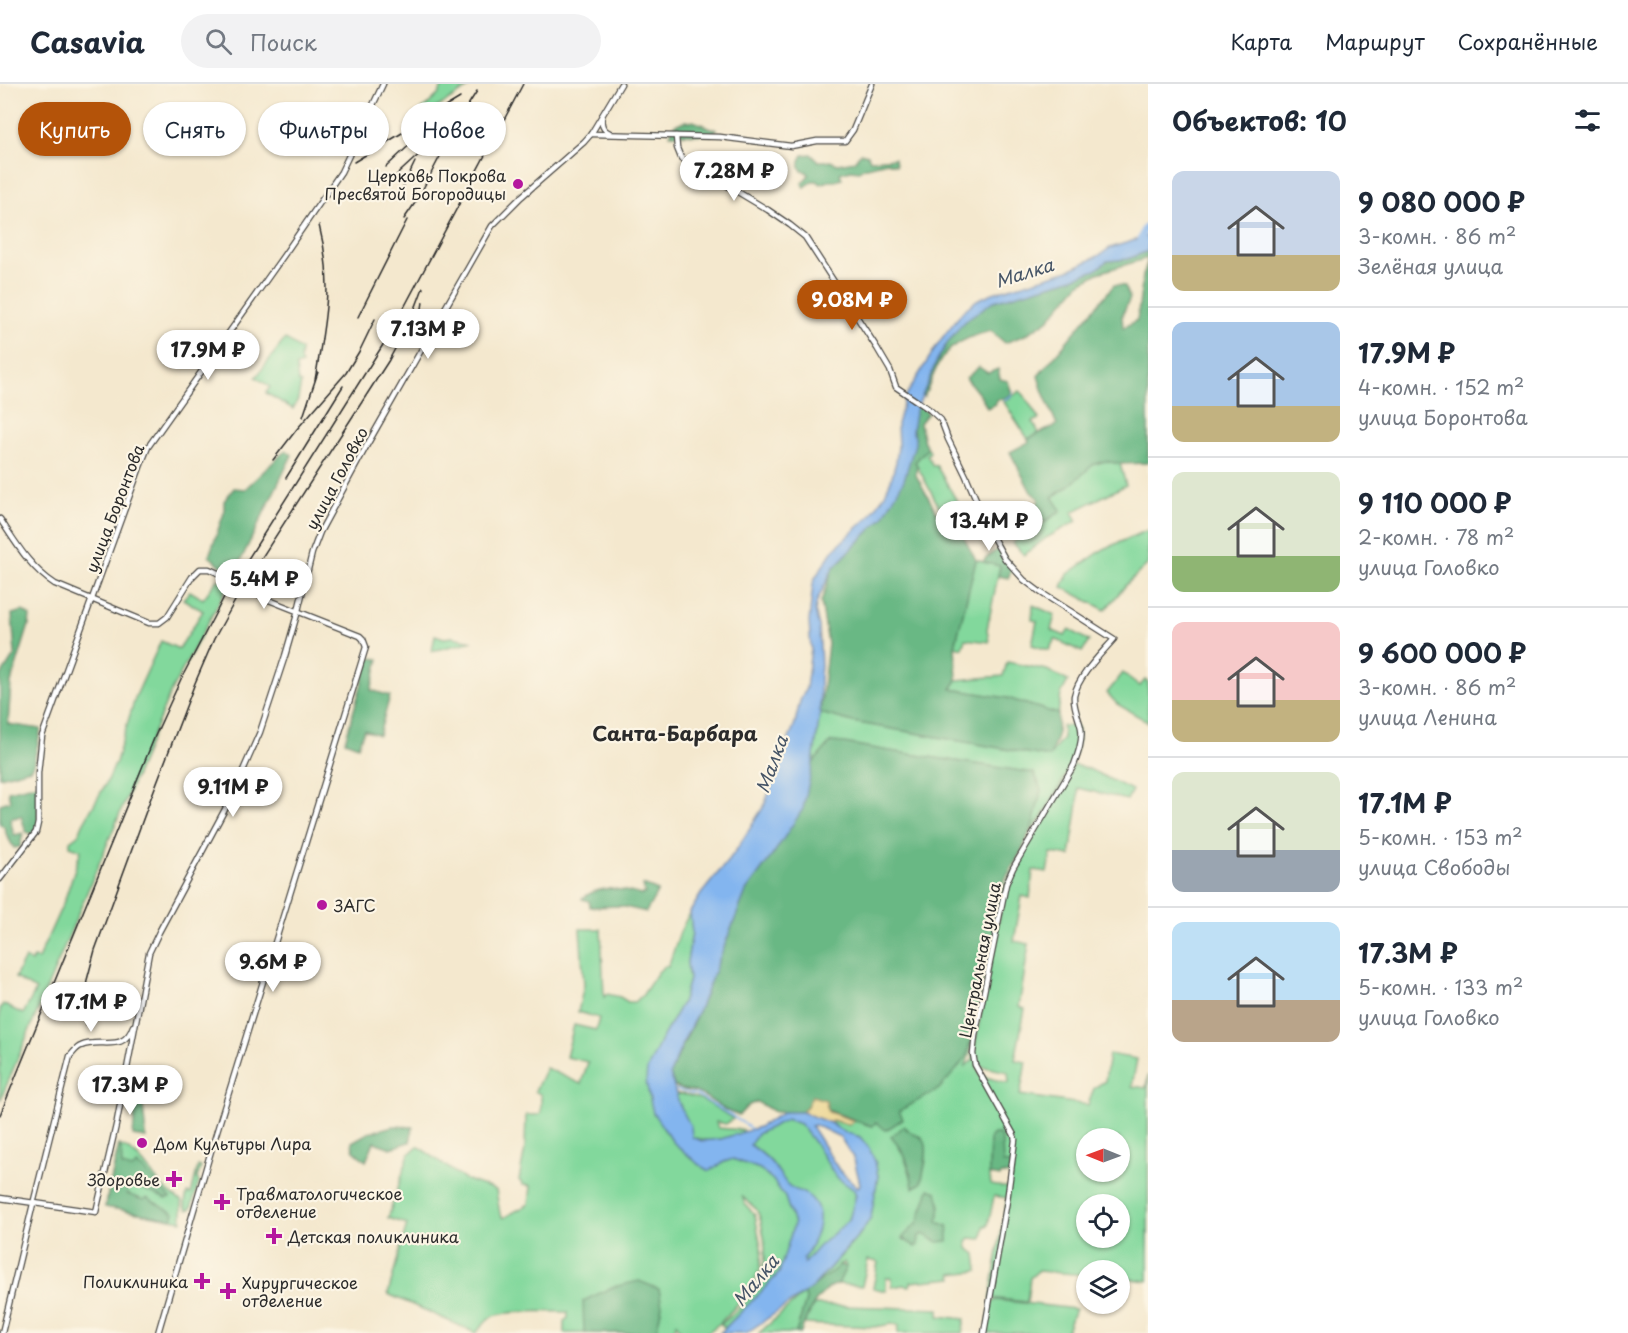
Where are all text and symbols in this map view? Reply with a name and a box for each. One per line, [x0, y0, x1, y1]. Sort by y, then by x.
search box [181, 14, 601, 68]
text: Casavia [30, 20, 145, 63]
icon: search [202, 25, 235, 58]
text: Поиск [250, 25, 317, 58]
text: Карта [1231, 25, 1292, 57]
text: Маршрут [1325, 25, 1425, 57]
text: Сохранённые [1458, 25, 1598, 57]
text: Объектов: 10 [1172, 101, 1347, 140]
chip: Купить [18, 102, 131, 156]
chip: Снять [143, 102, 246, 156]
chip: Фильтры [258, 102, 389, 156]
chip: Новое [401, 102, 506, 156]
icon: filters [1571, 104, 1604, 137]
pin: 7.28M ₽ [679, 151, 789, 202]
text: 7.28M ₽ [694, 155, 774, 185]
place label: Церковь Покрова Пресвятой Богородицы [325, 163, 506, 205]
marker: Церковь Покрова Пресвятой Богородицы [511, 177, 525, 191]
text: 9 080 000 ₽ [1358, 182, 1525, 221]
icon: home [1220, 195, 1292, 267]
text: 3-комн. · 86 m² [1358, 221, 1516, 251]
water label: Малка [992, 250, 1057, 294]
text: Зелёная улица [1358, 251, 1503, 281]
pin: 9.08M ₽ [797, 280, 907, 331]
text: 9.08M ₽ [811, 284, 893, 314]
pin: 7.13M ₽ [373, 309, 483, 360]
text: 7.13M ₽ [390, 313, 466, 343]
pin: 17.9M ₽ [153, 330, 263, 381]
text: 17.9M ₽ [1358, 333, 1455, 372]
text: 17.9M ₽ [171, 334, 245, 364]
icon: home [1220, 346, 1292, 418]
text: 4-комн. · 152 m² [1358, 372, 1524, 402]
text: улица Боронтова [1358, 402, 1528, 432]
street label: улица Головко [299, 422, 373, 534]
street label: улица Боронтова [78, 440, 150, 576]
text: 9 110 000 ₽ [1358, 483, 1512, 522]
icon: home [1220, 496, 1292, 568]
pin: 13.4M ₽ [934, 501, 1044, 552]
text: 13.4M ₽ [950, 505, 1028, 535]
text: 2-комн. · 78 m² [1358, 522, 1514, 552]
text: улица Головко [1358, 552, 1499, 582]
pin: 5.4M ₽ [215, 559, 313, 610]
text: 5.4M ₽ [229, 563, 299, 593]
text: 9 600 000 ₽ [1358, 633, 1526, 672]
icon: home [1220, 646, 1292, 718]
text: 3-комн. · 86 m² [1358, 672, 1516, 702]
text: улица Ленина [1358, 702, 1497, 732]
district label: Санта-Барбара [592, 718, 758, 748]
water label: Малка [748, 731, 794, 797]
pin: 9.11M ₽ [178, 767, 288, 818]
text: 9.11M ₽ [197, 771, 269, 801]
text: 17.1M ₽ [1358, 783, 1452, 822]
icon: home [1220, 796, 1292, 868]
text: 5-комн. · 153 m² [1358, 822, 1523, 852]
text: улица Свободы [1358, 852, 1510, 882]
street label: Центральная улица [952, 880, 1006, 1040]
place label: ЗАГС [333, 893, 376, 917]
marker: ЗАГС [315, 898, 329, 912]
text: 17.3M ₽ [1358, 933, 1458, 972]
pin: 9.6M ₽ [224, 942, 322, 993]
text: 9.6M ₽ [239, 946, 307, 976]
icon: home [1220, 946, 1292, 1018]
text: 5-комн. · 133 m² [1358, 972, 1523, 1002]
pin: 17.1M ₽ [36, 982, 146, 1033]
text: 17.1M ₽ [55, 986, 127, 1016]
text: улица Головко [1358, 1002, 1499, 1032]
pin: 17.3M ₽ [75, 1065, 185, 1116]
text: 17.3M ₽ [92, 1069, 168, 1099]
north arrow [1076, 1128, 1130, 1182]
map controls [1076, 1128, 1130, 1314]
place label: Дом Культуры Лира [153, 1131, 311, 1155]
marker: Дом Культуры Лира [135, 1136, 149, 1150]
place label: Здоровье [86, 1167, 160, 1191]
marker: Здоровье [165, 1170, 183, 1188]
place label: Травматологическое отделение [236, 1181, 402, 1223]
marker: Травматологическое отделение [213, 1193, 231, 1211]
button: locate [1076, 1194, 1130, 1248]
place label: Детская поликлиника [287, 1224, 459, 1248]
marker: Детская поликлиника [265, 1227, 283, 1245]
water label: Малка [725, 1248, 785, 1312]
button: layers [1076, 1260, 1130, 1314]
place label: Поликлиника [83, 1269, 188, 1293]
place label: Хирургическое отделение [242, 1270, 358, 1312]
marker: Поликлиника [193, 1272, 211, 1290]
marker: Хирургическое отделение [219, 1282, 237, 1300]

